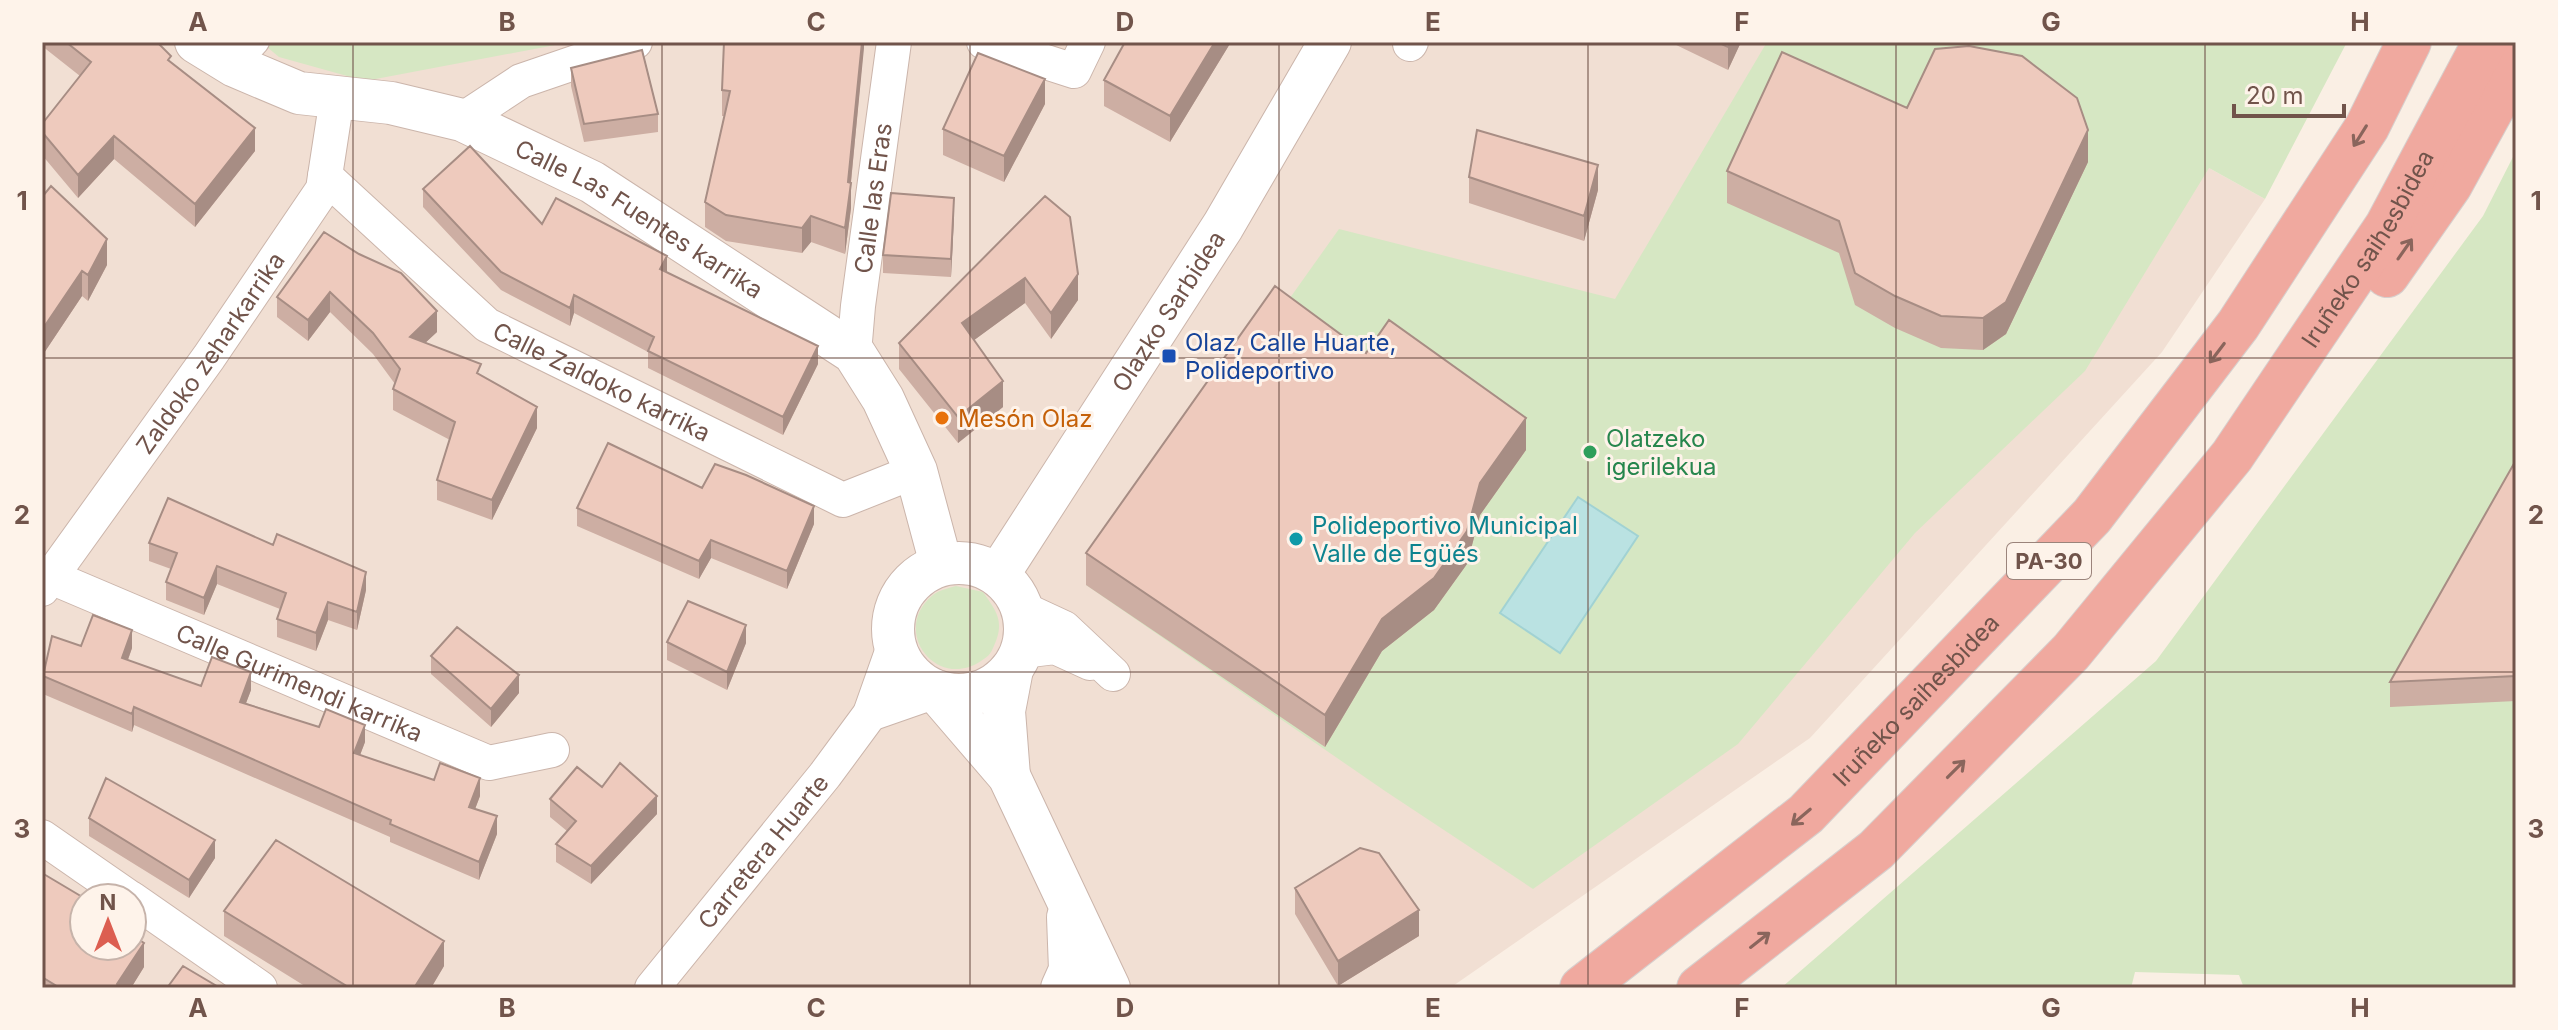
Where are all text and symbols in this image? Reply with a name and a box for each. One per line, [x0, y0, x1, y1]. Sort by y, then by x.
text: A [188, 6, 208, 37]
text: B [498, 6, 516, 37]
text: C [806, 6, 826, 37]
text: D [1116, 6, 1134, 37]
text: E [1425, 6, 1441, 37]
text: F [1734, 6, 1750, 37]
text: G [2041, 6, 2061, 37]
text: H [2350, 6, 2370, 37]
scale bar [2234, 68, 2344, 118]
text: 20 m [2246, 81, 2304, 110]
street label: Calle las Eras [848, 121, 897, 275]
one-way arrow [2352, 124, 2368, 147]
street label: Calle Las Fuentes karrika [511, 133, 769, 304]
street label: Iruñeko saihesbidea [2295, 145, 2439, 353]
text: 1 [16, 185, 28, 216]
text: 1 [2530, 185, 2542, 216]
street label: Olazko Sarbidea [1106, 225, 1231, 397]
one-way arrow [2397, 239, 2413, 261]
street label: Zaldoko zeharkarrika [130, 246, 290, 459]
street label: Calle Zaldoko karrika [488, 316, 715, 447]
place label: Olaz, Calle Huarte, Polideportivo [1185, 328, 1396, 385]
one-way arrow [2208, 342, 2225, 363]
marker: Olaz, Calle Huarte, Polideportivo [1160, 347, 1178, 365]
place label: Mesón Olaz [958, 404, 1093, 433]
marker: Mesón Olaz [933, 409, 951, 427]
place label: Olatzeko igerilekua [1606, 424, 1716, 481]
marker: Olatzeko igerilekua [1581, 443, 1599, 461]
text: 2 [14, 499, 30, 530]
text: 2 [2528, 499, 2544, 530]
place label: Polideportivo Municipal Valle de Egüés [1312, 511, 1578, 568]
marker: Polideportivo Municipal Valle de Egüés [1287, 530, 1305, 548]
road number: PA-30 [2007, 543, 2091, 579]
street label: Iruñeko saihesbidea [1826, 608, 2005, 792]
street label: Calle Gurimendi karrika [172, 617, 427, 748]
one-way arrow [1946, 760, 1965, 779]
street label: Carretera Huarte [692, 768, 834, 934]
one-way arrow [1792, 808, 1812, 826]
text: 3 [14, 813, 30, 844]
text: 3 [2528, 813, 2544, 844]
north arrow [68, 882, 148, 962]
text: N [100, 889, 116, 915]
one-way arrow [1749, 932, 1770, 949]
text: A [188, 992, 208, 1023]
text: B [498, 992, 516, 1023]
text: C [806, 992, 826, 1023]
text: D [1116, 992, 1134, 1023]
text: E [1425, 992, 1441, 1023]
text: F [1734, 992, 1750, 1023]
text: G [2041, 992, 2061, 1023]
text: H [2350, 992, 2370, 1023]

